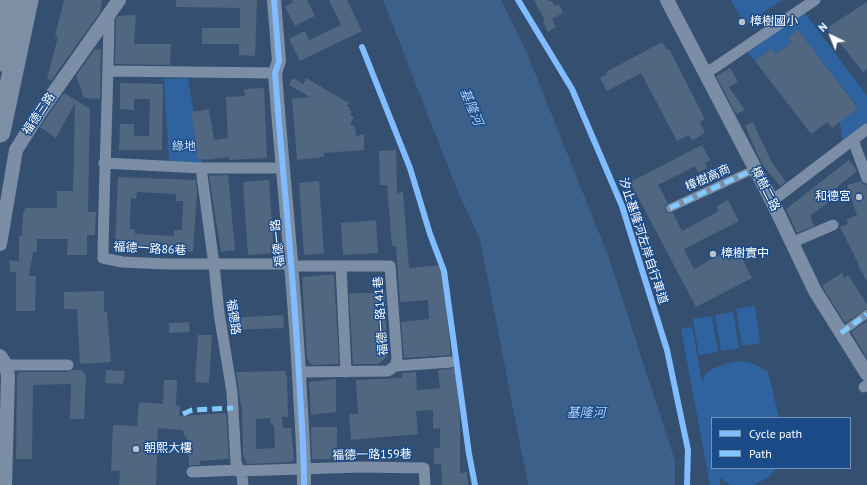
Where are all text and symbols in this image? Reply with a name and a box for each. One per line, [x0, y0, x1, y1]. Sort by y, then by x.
place label: 樟樹國小 [750, 15, 798, 29]
north arrow [811, 16, 851, 56]
marker: 樟樹國小 [737, 17, 747, 27]
text: N [815, 20, 830, 35]
water label: 基隆河 [456, 86, 486, 128]
street label: 福德三路 [20, 90, 58, 138]
park label: 綠地 [172, 140, 196, 154]
street label: 樟樹高商 [683, 162, 733, 194]
street label: 樟樹二路 [748, 164, 782, 214]
street label: 汐止基隆河左岸自行車道 [616, 176, 670, 306]
place label: 和德宮 [815, 190, 851, 204]
marker: 和德宮 [854, 192, 864, 202]
street label: 福德一路 [268, 218, 288, 268]
street label: 福德一路86巷 [113, 240, 187, 258]
place label: 樟樹實中 [721, 247, 769, 261]
marker: 樟樹實中 [708, 249, 718, 259]
street label: 福德一路141巷 [371, 276, 391, 356]
street label: 福德路 [223, 298, 243, 336]
water label: 基隆河 [567, 405, 605, 421]
legend [711, 417, 851, 469]
text: Cycle path [749, 426, 802, 441]
place label: 朝熙大樓 [144, 442, 192, 456]
marker: 朝熙大樓 [131, 444, 141, 454]
text: Path [749, 446, 772, 461]
street label: 福德一路159巷 [332, 447, 412, 463]

